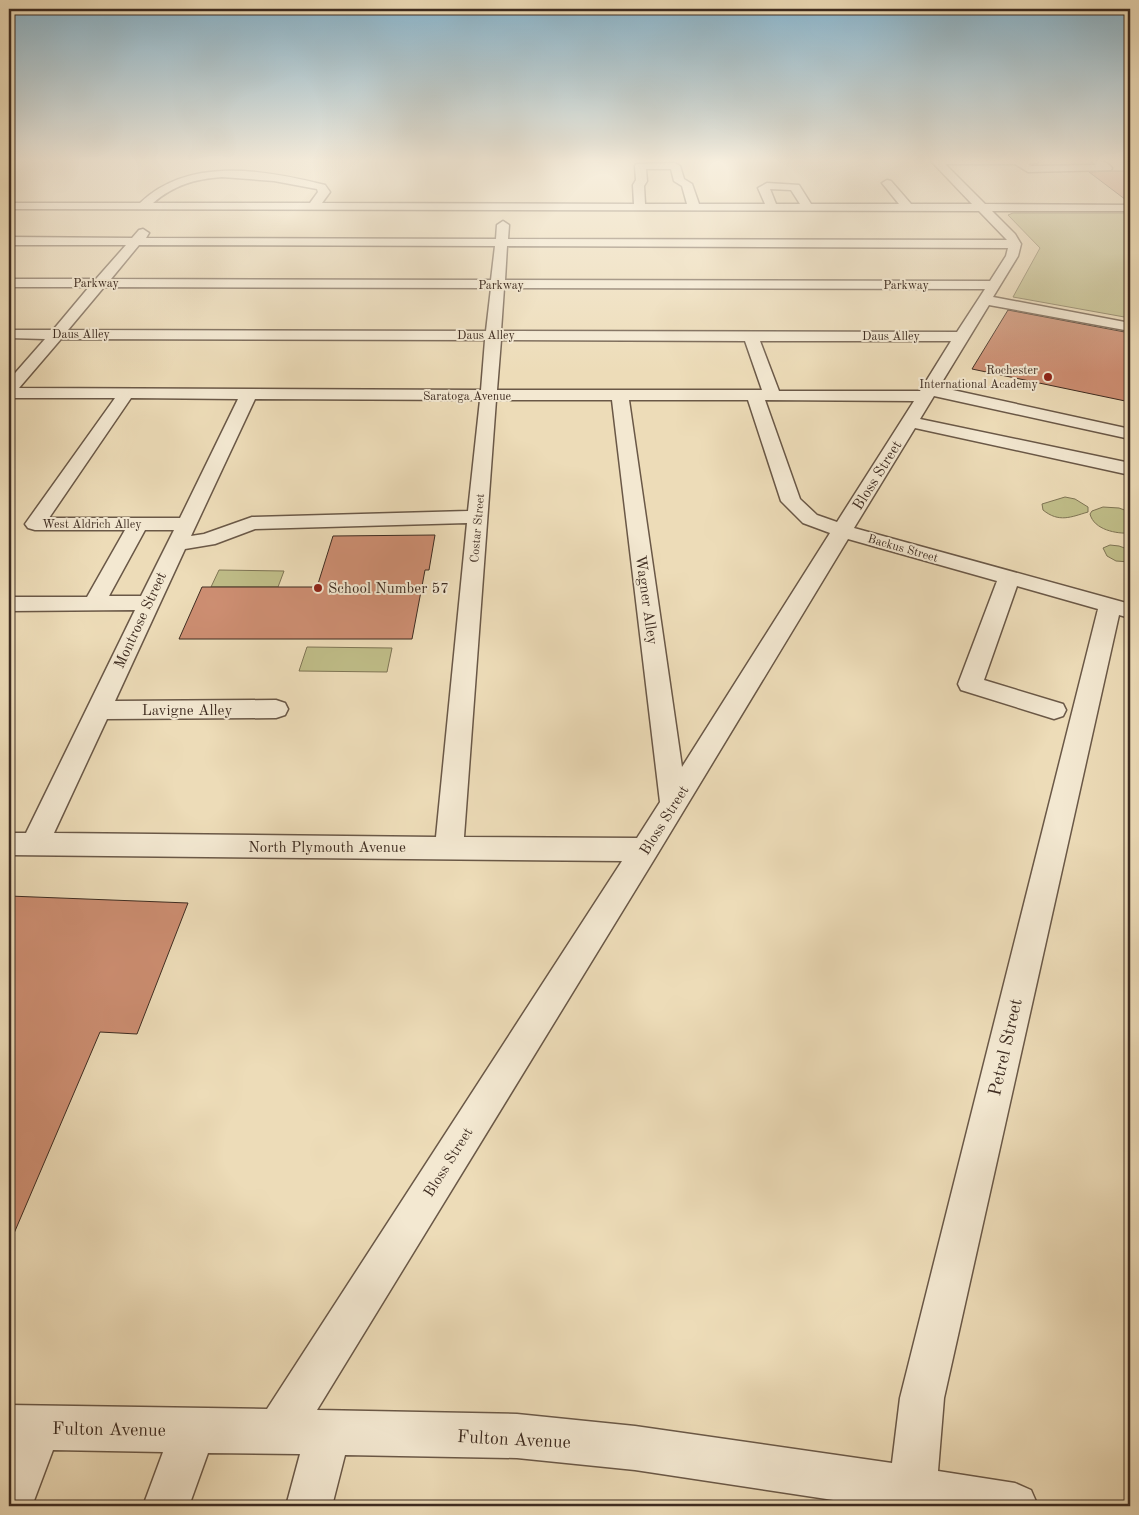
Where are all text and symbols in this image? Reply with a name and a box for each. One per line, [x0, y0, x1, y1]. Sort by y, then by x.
street label: Parkway [73, 278, 120, 290]
street label: Parkway [478, 280, 525, 292]
street label: Parkway [883, 280, 930, 292]
street label: Daus Alley [52, 329, 111, 341]
street label: Daus Alley [457, 330, 516, 342]
street label: Daus Alley [862, 331, 921, 343]
place label: Rochester International Academy [919, 365, 1039, 391]
marker: Rochester International Academy [1042, 371, 1054, 383]
street label: Saratoga Avenue [423, 391, 512, 403]
street label: Bloss Street [851, 438, 906, 513]
street label: Costar Street [469, 493, 487, 563]
street label: West Aldrich Alley [42, 519, 142, 531]
street label: Backus Street [866, 533, 939, 565]
street label: Wagner Alley [632, 555, 659, 646]
street label: Montrose Street [113, 570, 170, 671]
marker: School Number 57 [312, 582, 324, 594]
place label: School Number 57 [328, 582, 449, 597]
street label: Lavigne Alley [142, 704, 232, 719]
street label: Bloss Street [638, 783, 693, 858]
street label: North Plymouth Avenue [248, 841, 406, 856]
street label: Petrel Street [986, 997, 1026, 1098]
street label: Bloss Street [422, 1125, 477, 1200]
street label: Fulton Avenue [52, 1420, 166, 1440]
street label: Fulton Avenue [457, 1428, 571, 1452]

